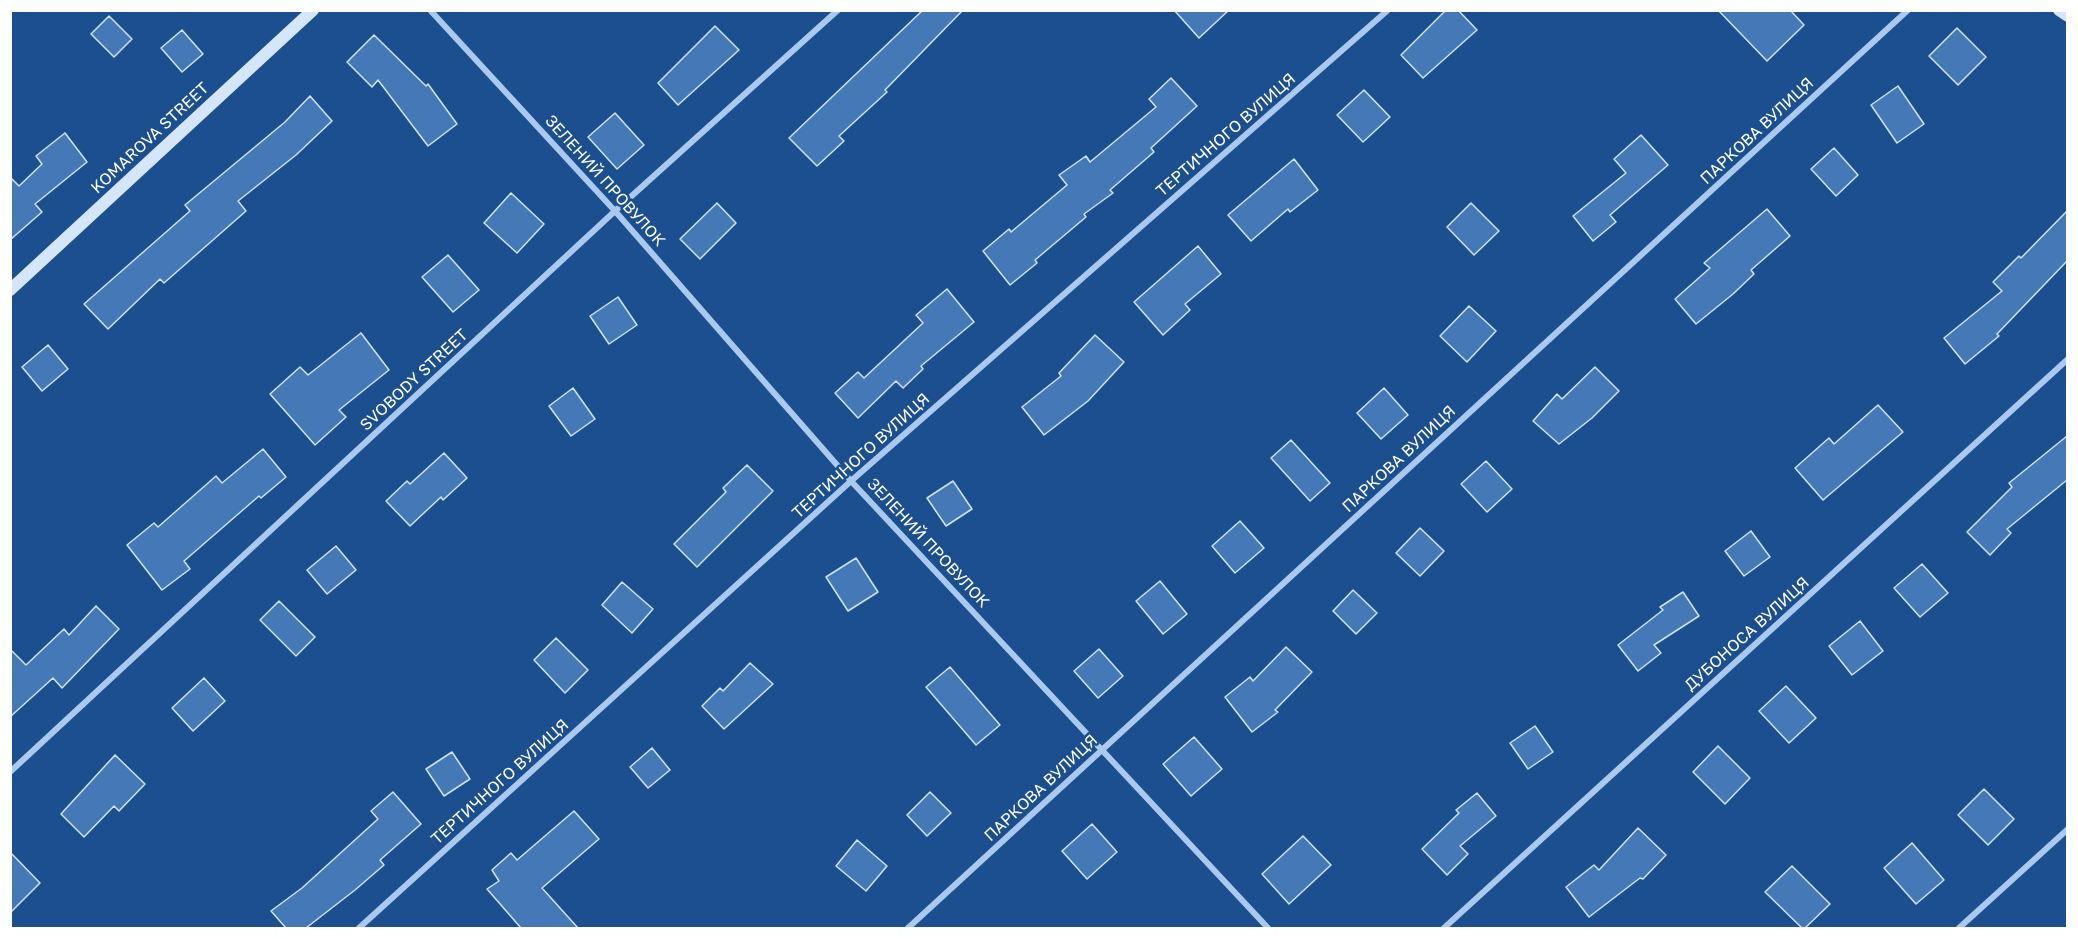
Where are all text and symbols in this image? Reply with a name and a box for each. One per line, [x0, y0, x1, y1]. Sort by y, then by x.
street label: ТЕРТИЧНОГО ВУЛИЦЯ [1153, 69, 1299, 201]
street label: ПАРКОВА ВУЛИЦЯ [1696, 74, 1818, 188]
street label: KOMAROVA STREET [87, 78, 213, 198]
street label: ЗЕЛЕНИЙ ПРОВУЛОК [541, 111, 669, 251]
street label: SVOBODY STREET [356, 325, 472, 435]
street label: ТЕРТИЧНОГО ВУЛИЦЯ [788, 389, 934, 523]
street label: ПАРКОВА ВУЛИЦЯ [1338, 402, 1460, 516]
street label: ЗЕЛЕНИЙ ПРОВУЛОК [863, 474, 993, 612]
street label: ДУБОНОСА ВУЛИЦЯ [1681, 573, 1813, 695]
street label: ТЕРТИЧНОГО ВУЛИЦЯ [427, 715, 573, 849]
street label: ПАРКОВА ВУЛИЦЯ [980, 731, 1102, 845]

